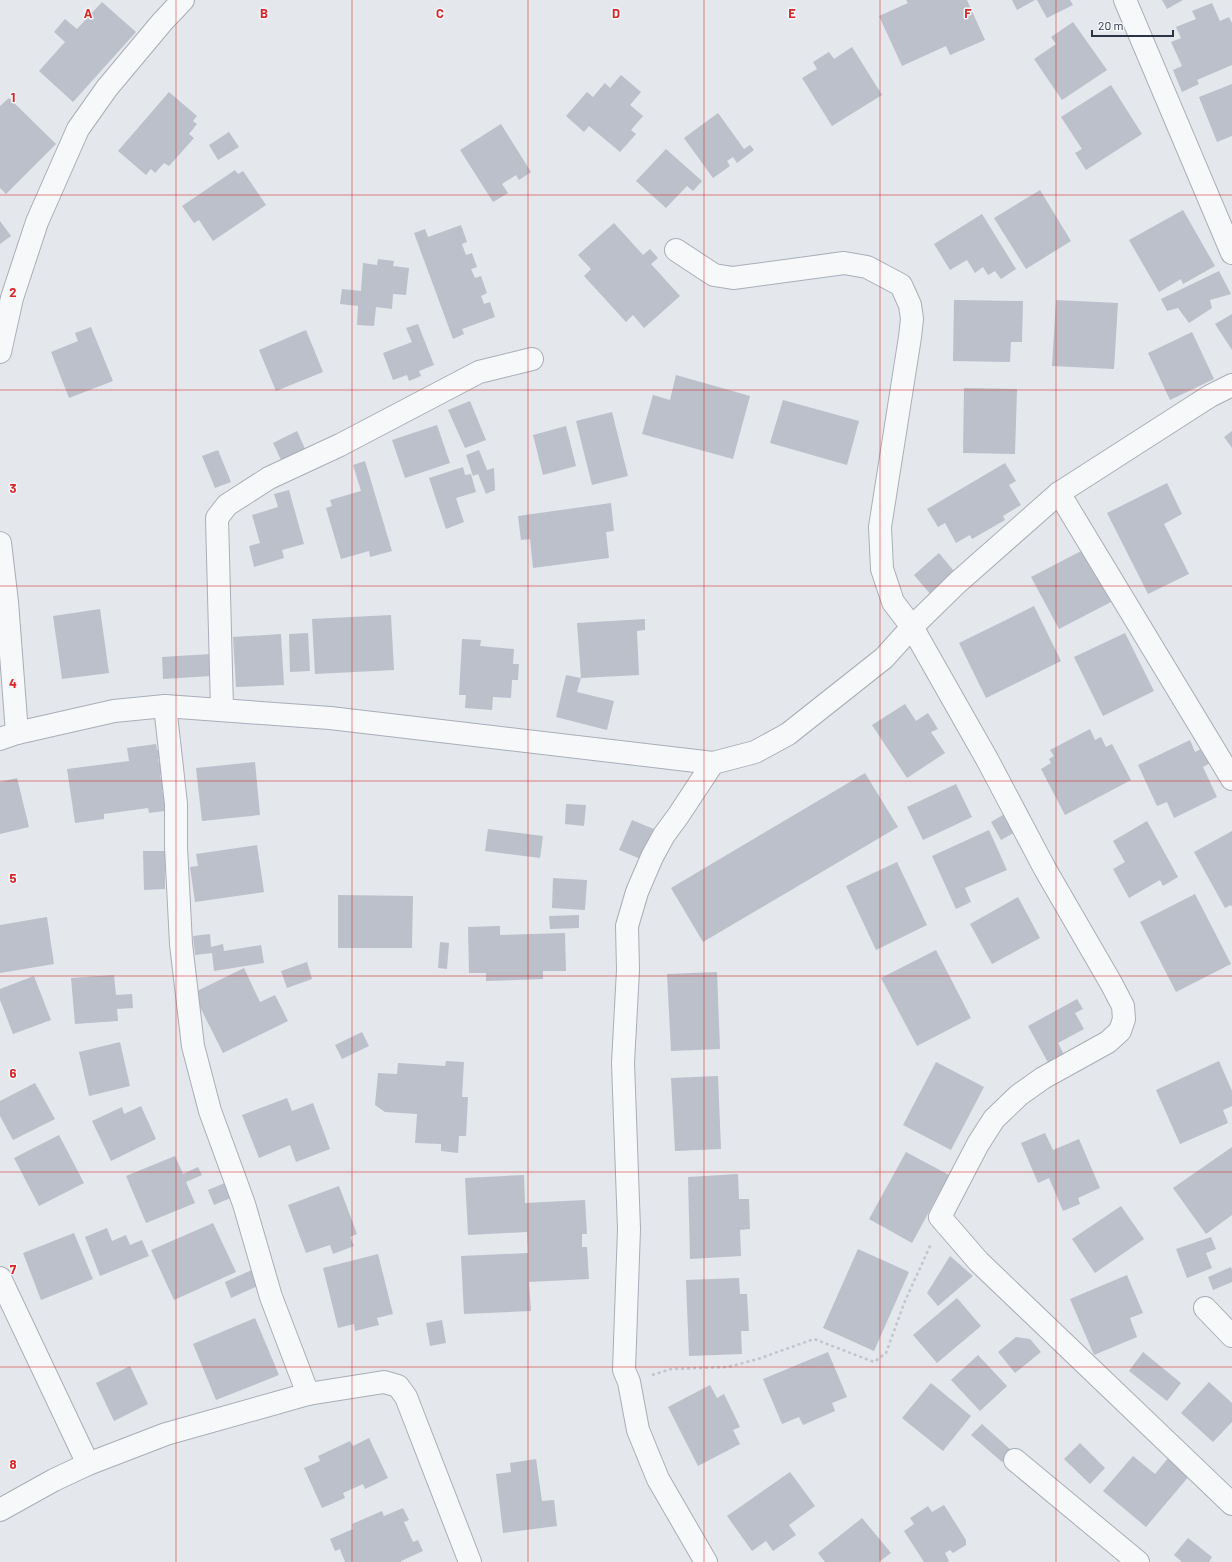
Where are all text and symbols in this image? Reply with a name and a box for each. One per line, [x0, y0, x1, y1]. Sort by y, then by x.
text: A [84, 5, 93, 21]
text: B [260, 5, 268, 21]
text: C [436, 5, 444, 21]
text: D [612, 5, 620, 21]
text: E [788, 5, 796, 21]
text: F [964, 5, 972, 21]
scale bar [1092, 12, 1173, 38]
text: 20 m [1098, 18, 1124, 32]
text: 1 [11, 89, 15, 105]
text: 2 [9, 284, 17, 300]
text: 3 [9, 480, 17, 496]
text: 4 [9, 675, 17, 691]
text: 5 [9, 870, 17, 886]
text: 6 [10, 1065, 17, 1081]
text: 7 [10, 1261, 17, 1277]
text: 8 [9, 1456, 17, 1472]

